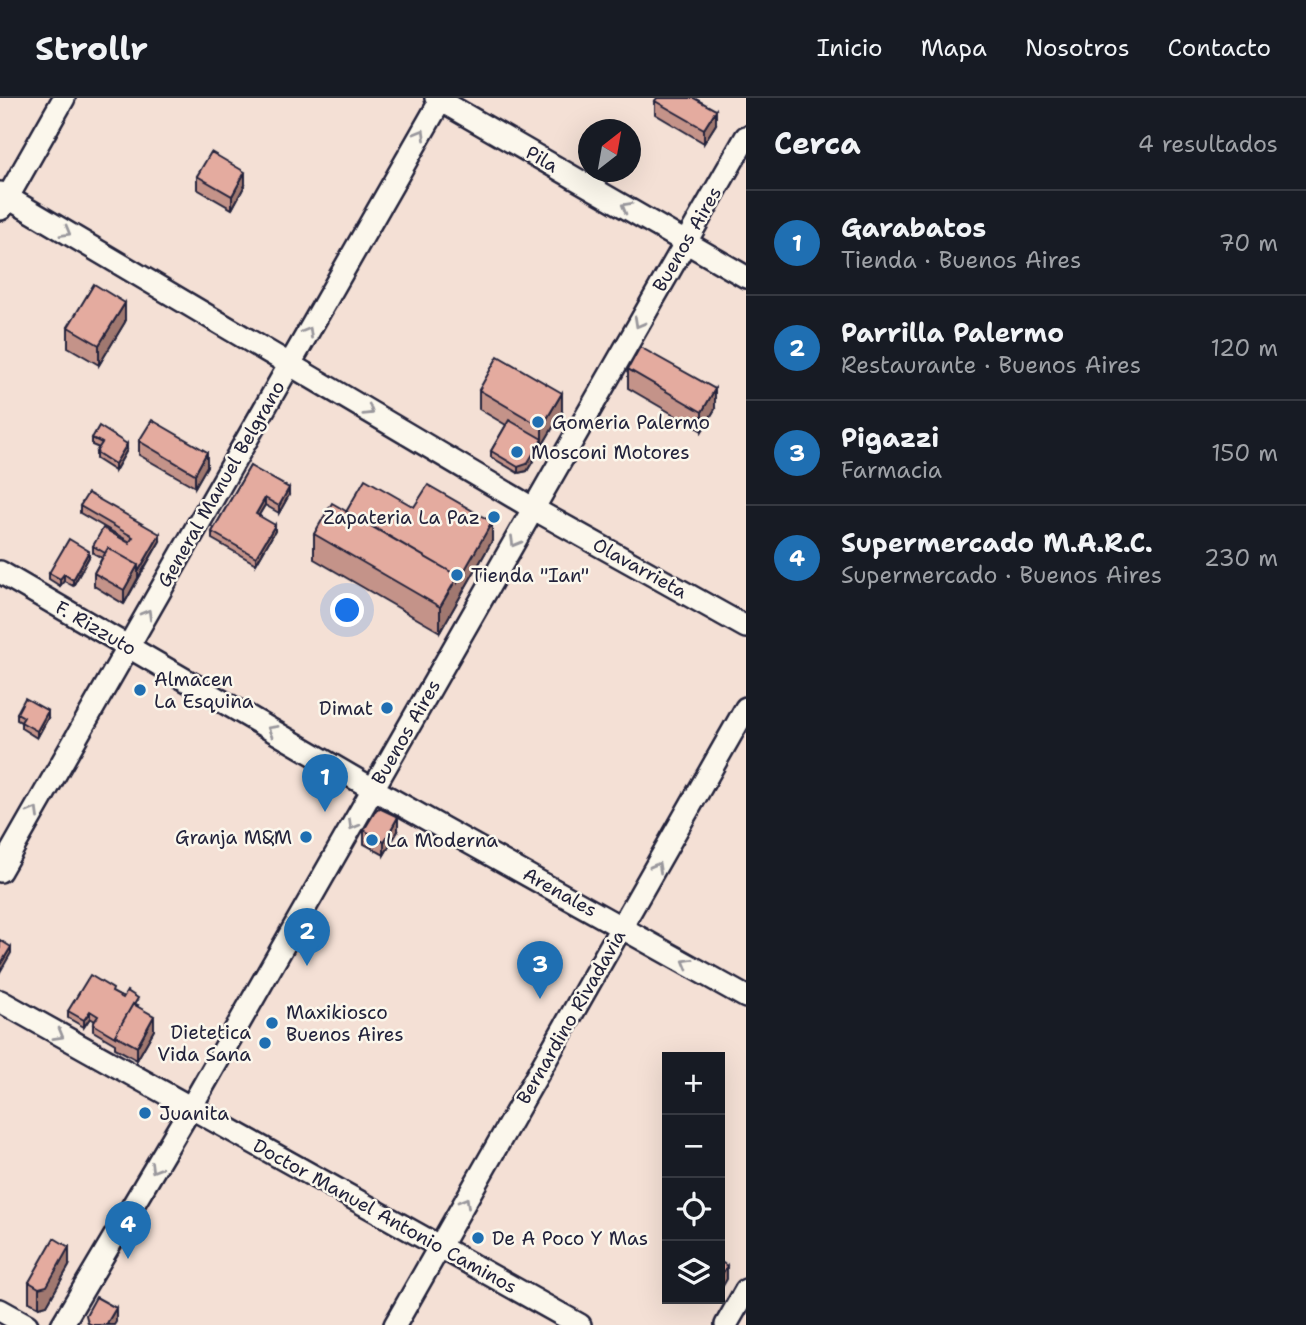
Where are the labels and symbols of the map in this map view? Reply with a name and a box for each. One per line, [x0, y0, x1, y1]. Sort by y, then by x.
north arrow [578, 119, 641, 182]
one-way arrow [413, 129, 426, 142]
street label: Pila [521, 140, 563, 178]
street label: Buenos Aires [647, 182, 727, 296]
one-way arrow [620, 202, 633, 215]
one-way arrow [59, 224, 72, 237]
one-way arrow [634, 316, 647, 328]
one-way arrow [300, 326, 313, 339]
street label: General Manuel Belgrano [152, 376, 290, 592]
one-way arrow [362, 403, 375, 416]
place label: Gomeria Palermo [552, 410, 710, 435]
marker: Gomeria Palermo [530, 414, 546, 430]
place label: Mosconi Motores [531, 440, 690, 465]
marker: Mosconi Motores [509, 444, 525, 460]
place label: Zapateria La Paz [323, 505, 480, 530]
marker: Zapateria La Paz [486, 509, 502, 525]
street label: Olavarrieta [588, 532, 692, 604]
one-way arrow [510, 535, 523, 548]
place label: Tienda "Ian" [471, 563, 589, 588]
marker: Tienda "Ian" [449, 567, 465, 583]
your location [330, 593, 364, 627]
street label: F. Rizzuto [51, 595, 141, 661]
one-way arrow [139, 609, 152, 622]
place label: Almacen La Esquina [154, 667, 254, 714]
street label: Buenos Aires [366, 675, 446, 789]
marker: Almacen La Esquina [132, 682, 148, 698]
place label: Dimat [319, 696, 373, 721]
marker: Dimat [379, 700, 395, 716]
one-way arrow [267, 725, 279, 738]
pin: 1 [302, 754, 348, 812]
one-way arrow [26, 806, 39, 819]
one-way arrow [348, 817, 361, 830]
place label: Granja M&M [175, 825, 292, 850]
place label: La Moderna [386, 828, 498, 853]
marker: Granja M&M [298, 829, 314, 845]
marker: La Moderna [364, 832, 380, 848]
street label: Arenales [519, 861, 601, 923]
one-way arrow [649, 862, 662, 874]
pin: 2 [284, 908, 330, 966]
street label: Bernardino Rivadavia [511, 925, 631, 1109]
pin: 3 [517, 941, 563, 999]
one-way arrow [681, 958, 694, 971]
place label: Maxikiosco Buenos Aires [286, 1000, 404, 1047]
marker: Maxikiosco Buenos Aires [264, 1015, 280, 1031]
place label: Dietetica Vida Sana [157, 1020, 251, 1067]
one-way arrow [52, 1027, 65, 1040]
marker: Dietetica Vida Sana [257, 1035, 273, 1051]
place label: Juanita [159, 1101, 229, 1126]
marker: Juanita [137, 1105, 153, 1121]
street label: Doctor Manuel Antonio Caminos [249, 1133, 521, 1299]
one-way arrow [150, 1160, 163, 1173]
one-way arrow [457, 1197, 470, 1209]
pin: 4 [105, 1201, 151, 1259]
place label: De A Poco Y Mas [492, 1226, 648, 1251]
marker: De A Poco Y Mas [470, 1230, 486, 1246]

